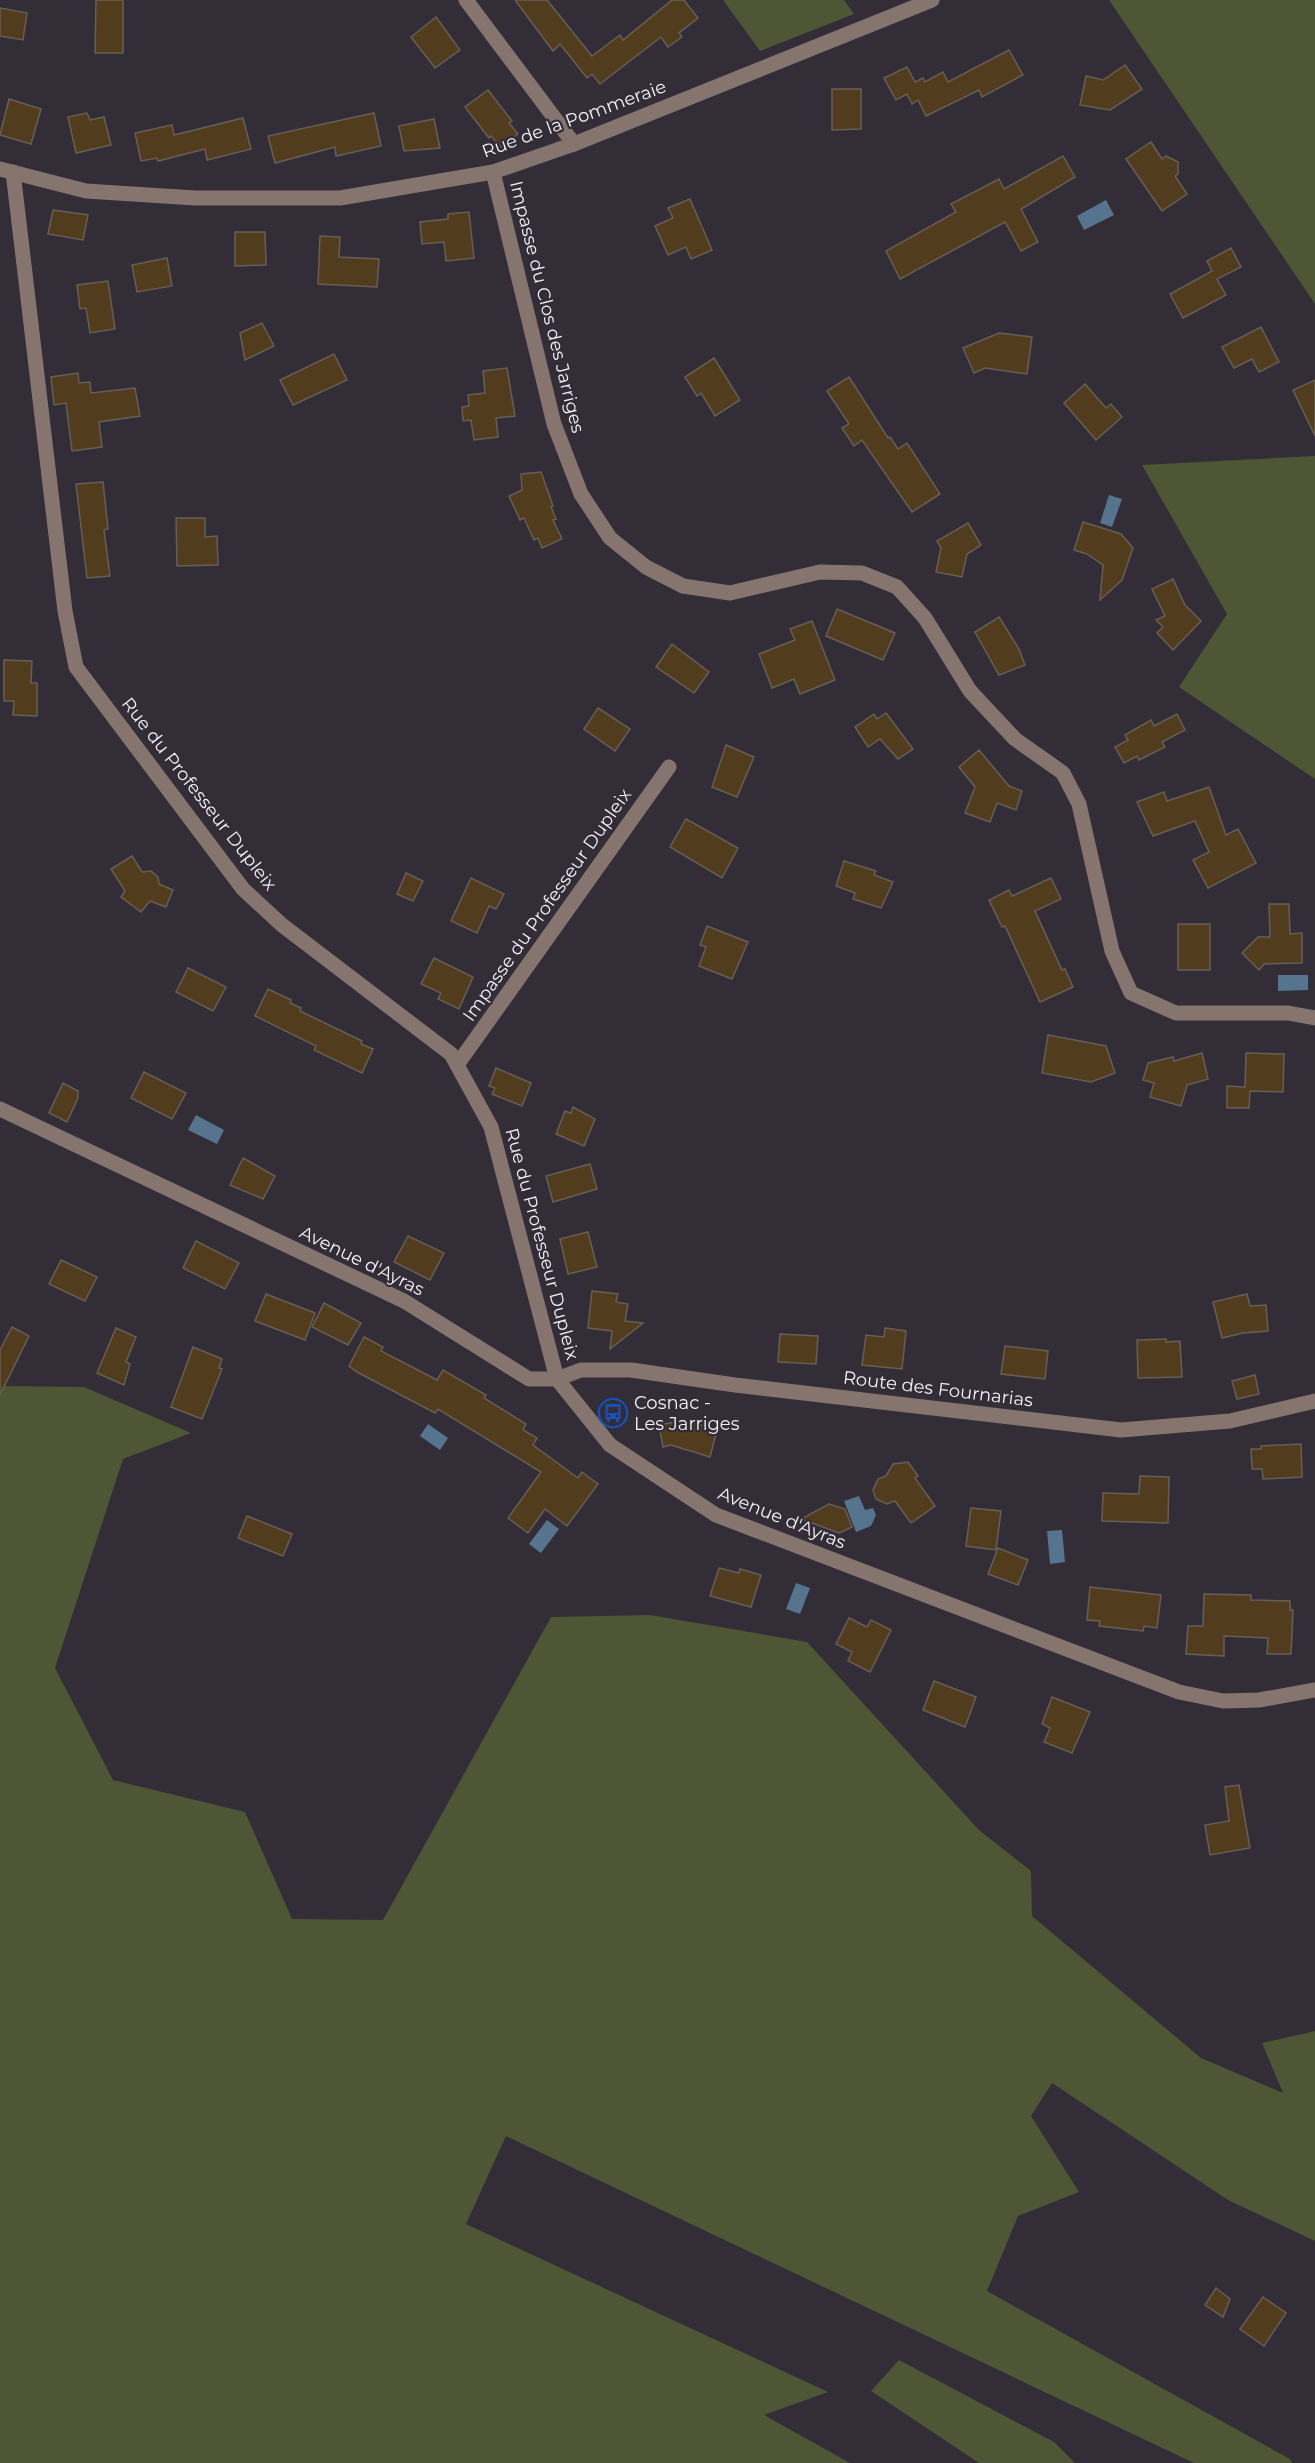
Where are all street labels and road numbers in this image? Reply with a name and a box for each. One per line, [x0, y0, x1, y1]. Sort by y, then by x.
street label: Rue de la Pommeraie [479, 75, 669, 163]
street label: Impasse du Clos des Jarriges [505, 179, 589, 436]
street label: Rue du Professeur Dupleix [117, 693, 282, 895]
street label: Impasse du Professeur Dupleix [458, 784, 636, 1026]
street label: Rue du Professeur Dupleix [500, 1126, 584, 1363]
street label: Avenue d'Ayras [296, 1221, 428, 1301]
street label: Route des Fournarias [842, 1366, 1034, 1412]
street label: Avenue d'Ayras [715, 1482, 849, 1554]

